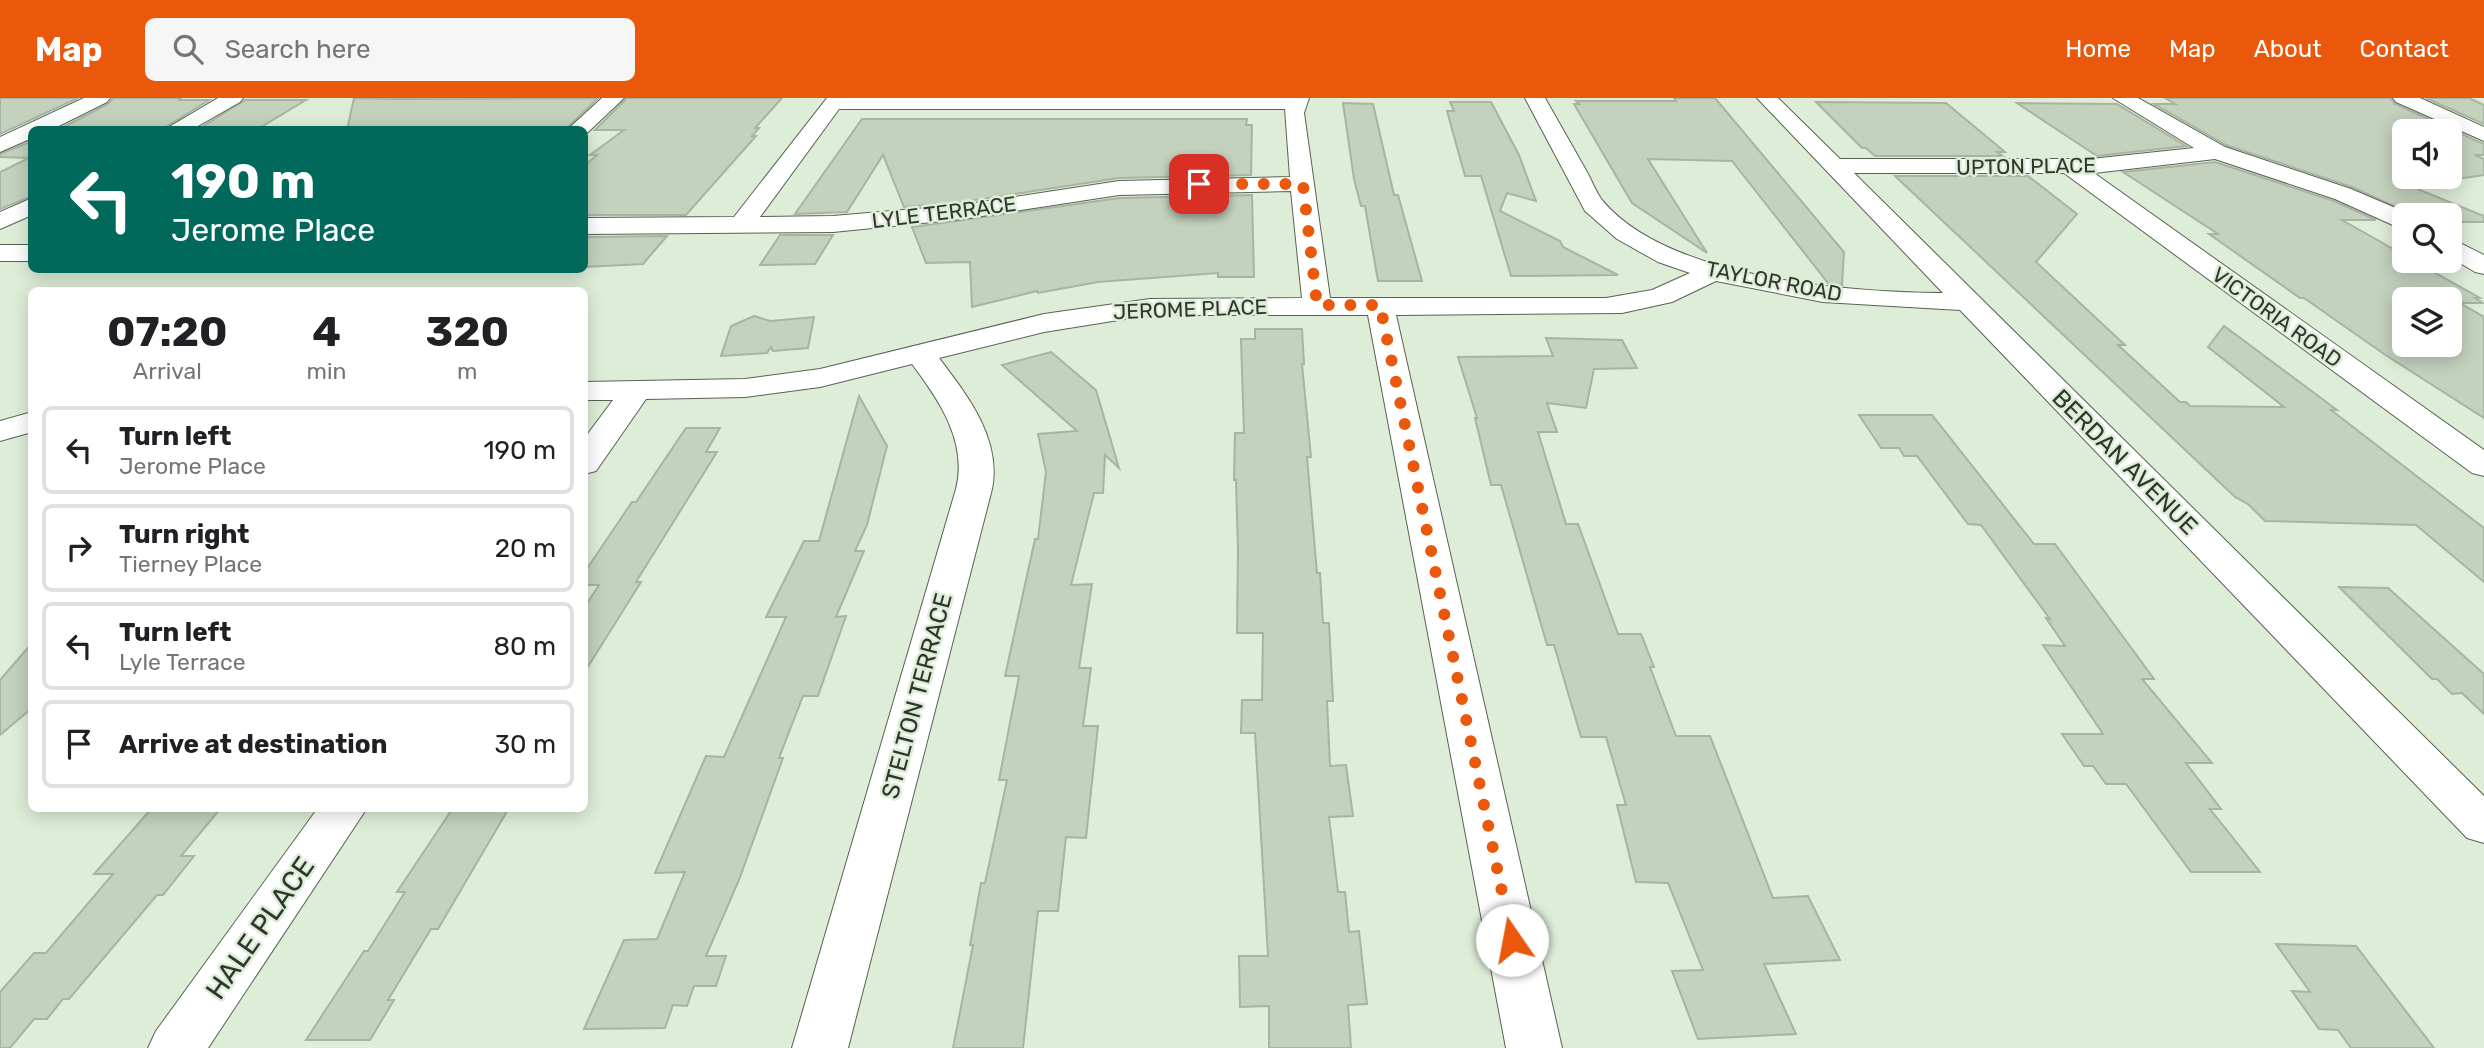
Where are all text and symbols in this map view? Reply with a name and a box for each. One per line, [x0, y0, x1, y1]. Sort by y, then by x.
search box [145, 18, 635, 81]
text: Map [35, 30, 103, 69]
icon: search [169, 30, 207, 68]
text: Search here [225, 34, 370, 65]
text: Home [2065, 35, 2131, 63]
text: Map [2169, 35, 2216, 63]
text: About [2254, 35, 2322, 63]
text: Contact [2360, 35, 2449, 63]
map controls [2392, 119, 2462, 357]
button: sound [2392, 119, 2462, 189]
text: 190 m [171, 152, 315, 210]
street label: UPTON PLACE [1956, 152, 2096, 180]
icon: left [56, 154, 147, 245]
pin [1169, 154, 1229, 214]
icon: arrive [1180, 165, 1218, 203]
street label: LYLE TERRACE [870, 191, 1018, 233]
button: search [2392, 203, 2462, 273]
text: Jerome Place [171, 211, 375, 249]
street label: TAYLOR ROAD [1704, 256, 1844, 306]
street label: VICTORIA ROAD [2207, 262, 2347, 372]
button: layers [2392, 287, 2462, 357]
street label: JEROME PLACE [1112, 294, 1268, 324]
text: 07:20 [107, 307, 228, 357]
text: 4 [312, 307, 341, 357]
text: 320 [425, 307, 509, 357]
text: Arrival [133, 357, 202, 385]
text: min [307, 357, 347, 385]
text: m [457, 357, 477, 385]
street label: BERDAN AVENUE [2047, 384, 2203, 540]
text: Turn left [119, 421, 231, 452]
icon: left [60, 431, 98, 469]
text: 190 m [483, 435, 556, 466]
text: Jerome Place [119, 452, 266, 480]
text: Turn right [119, 519, 249, 550]
icon: right [60, 529, 98, 567]
text: 20 m [495, 533, 556, 564]
text: Tierney Place [119, 550, 262, 578]
street label: STELTON TERRACE [876, 590, 958, 802]
text: Turn left [119, 617, 231, 648]
icon: left [60, 627, 98, 665]
text: 80 m [493, 631, 556, 662]
text: Lyle Terrace [119, 648, 246, 676]
icon: arrive [60, 725, 98, 763]
text: Arrive at destination [119, 729, 387, 760]
text: 30 m [494, 729, 556, 760]
street label: HALE PLACE [199, 851, 321, 1005]
position arrow [1475, 903, 1549, 977]

